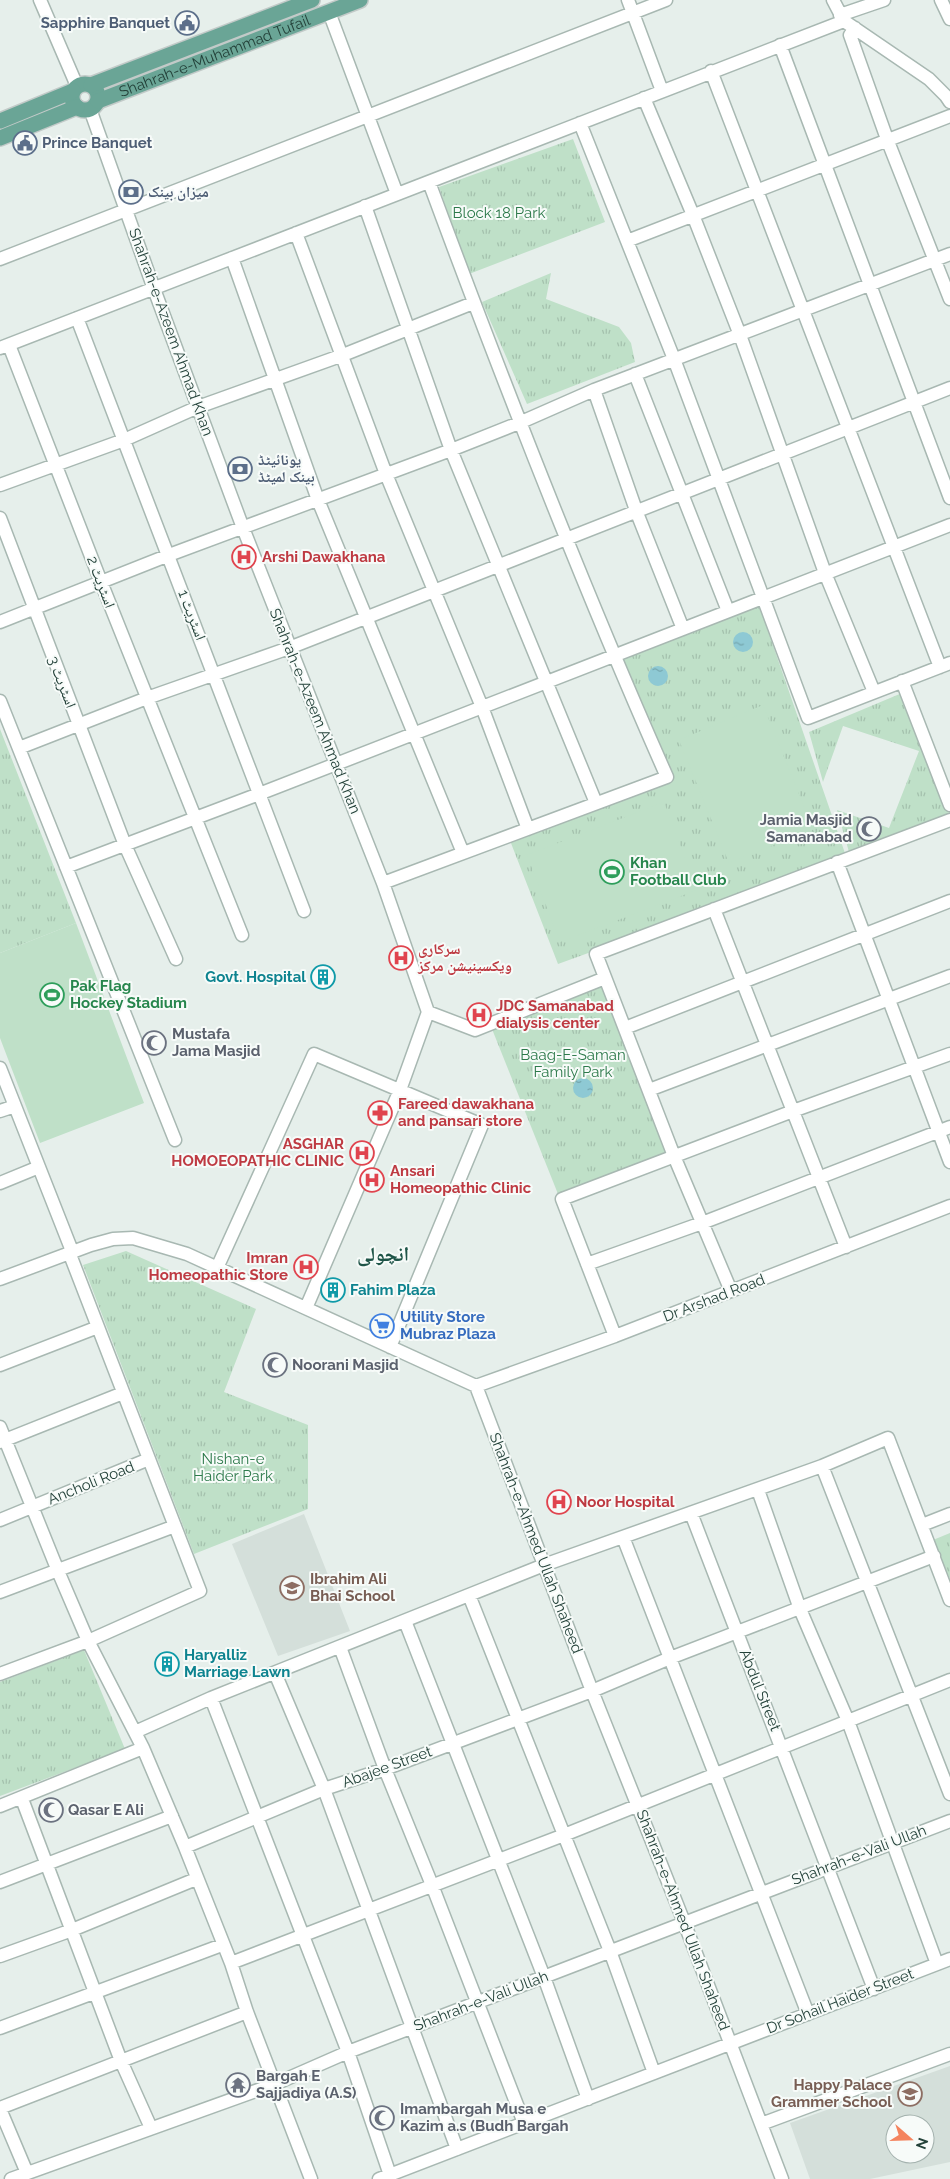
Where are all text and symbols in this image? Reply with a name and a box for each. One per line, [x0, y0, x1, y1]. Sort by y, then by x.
public building icon: Sapphire Banquet [174, 10, 200, 36]
street label: Shahrah-e-Muhammad Tufail [117, 11, 314, 101]
place label: Sapphire Banquet [41, 14, 170, 32]
public building icon: Prince Banquet [12, 130, 38, 156]
place label: Prince Banquet [42, 134, 153, 152]
bank icon: میزان بینک [118, 179, 144, 205]
place label: میزان بینک [148, 183, 209, 201]
park label: Block 18 Park [453, 204, 545, 222]
street label: Shahrah-e-Azeem Ahmad Khan [125, 226, 217, 438]
place label: یونائیٹڈ بینک لمیٹڈ [258, 451, 315, 486]
bank icon: یونائیٹڈ بینک لمیٹڈ [227, 456, 253, 482]
hospital icon: Arshi Dawakhana [231, 544, 257, 570]
place label: Arshi Dawakhana [262, 548, 386, 566]
street label: اسٹریٹ 2 [83, 554, 119, 610]
street label: اسٹریٹ 1 [174, 587, 210, 643]
street label: Shahrah-e-Azeem Ahmad Khan [265, 606, 365, 816]
street label: اسٹریٹ 3 [44, 653, 80, 711]
place label: Jamia Masjid Samanabad [760, 811, 852, 846]
mosque icon: Jamia Masjid Samanabad [856, 816, 882, 842]
place label: Khan Football Club [630, 854, 727, 889]
sports icon: Khan Football Club [599, 859, 625, 885]
place label: سرکاری ویکسینیشن مرکز [417, 940, 512, 975]
hospital icon: سرکاری ویکسینیشن مرکز [388, 945, 414, 971]
building icon: Govt. Hospital [310, 964, 336, 990]
place label: Govt. Hospital [205, 968, 306, 986]
place label: Pak Flag Hockey Stadium [70, 977, 187, 1012]
sports icon: Pak Flag Hockey Stadium [39, 982, 65, 1008]
place label: JDC Samanabad dialysis center [496, 997, 614, 1032]
hospital icon: JDC Samanabad dialysis center [466, 1002, 492, 1028]
place label: Mustafa Jama Masjid [172, 1025, 261, 1060]
mosque icon: Mustafa Jama Masjid [141, 1030, 167, 1056]
park label: Baag-E-Saman Family Park [520, 1046, 626, 1081]
place label: Fareed dawakhana and pansari store [398, 1095, 535, 1130]
pharmacy icon: Fareed dawakhana and pansari store [367, 1100, 393, 1126]
place label: ASGHAR HOMOEOPATHIC CLINIC [171, 1135, 344, 1170]
hospital icon: ASGHAR HOMOEOPATHIC CLINIC [349, 1140, 375, 1166]
place label: Ansari Homeopathic Clinic [390, 1162, 532, 1197]
hospital icon: Ansari Homeopathic Clinic [359, 1167, 385, 1193]
district label: انچولی [357, 1242, 409, 1267]
place label: Imran Homeopathic Store [149, 1249, 288, 1284]
hospital icon: Imran Homeopathic Store [293, 1254, 319, 1280]
street label: Dr Arshad Road [660, 1270, 768, 1326]
building icon: Fahim Plaza [320, 1277, 346, 1303]
place label: Fahim Plaza [350, 1281, 436, 1299]
place label: Utility Store Mubraz Plaza [400, 1308, 496, 1343]
supermarket icon: Utility Store Mubraz Plaza [369, 1313, 395, 1339]
mosque icon: Noorani Masjid [262, 1352, 288, 1378]
place label: Noorani Masjid [292, 1356, 399, 1374]
street label: Shahrah-e-Ahmed Ullah Shaheed [486, 1430, 586, 1656]
park label: Nishan-e Haider Park [193, 1450, 273, 1485]
street label: Ancholi Road [45, 1457, 137, 1509]
hospital icon: Noor Hospital [546, 1489, 572, 1515]
place label: Noor Hospital [576, 1493, 675, 1511]
place label: Ibrahim Ali Bhai School [310, 1570, 395, 1605]
school or university icon: Ibrahim Ali Bhai School [279, 1575, 305, 1601]
place label: Haryalliz Marriage Lawn [184, 1646, 290, 1681]
street label: Abdul Street [735, 1646, 785, 1734]
building icon: Haryalliz Marriage Lawn [154, 1651, 180, 1677]
street label: Abajee Street [340, 1742, 434, 1792]
mosque icon: Qasar E Ali [38, 1797, 64, 1823]
place label: Qasar E Ali [68, 1801, 144, 1819]
street label: Shahrah-e-Ahmed Ullah Shaheed [633, 1807, 733, 2033]
street label: Shahrah-e-Vali Ullah [789, 1821, 929, 1889]
street label: Dr Sohail Haider Street [764, 1965, 916, 2037]
street label: Shahrah-e-Vali Ullah [411, 1967, 551, 2035]
place label: Bargah E Sajjadiya (A.S) [256, 2067, 357, 2102]
temple icon: Bargah E Sajjadiya (A.S) [225, 2072, 251, 2098]
place label: Happy Palace Grammer School [771, 2076, 892, 2111]
school or university icon: Happy Palace Grammer School [897, 2081, 923, 2107]
place label: Imambargah Musa e Kazim a.s (Budh Bargah [400, 2100, 569, 2135]
mosque icon: Imambargah Musa e Kazim a.s (Budh Bargah [369, 2105, 395, 2131]
north arrow [885, 2114, 935, 2164]
text: N [913, 2136, 932, 2151]

